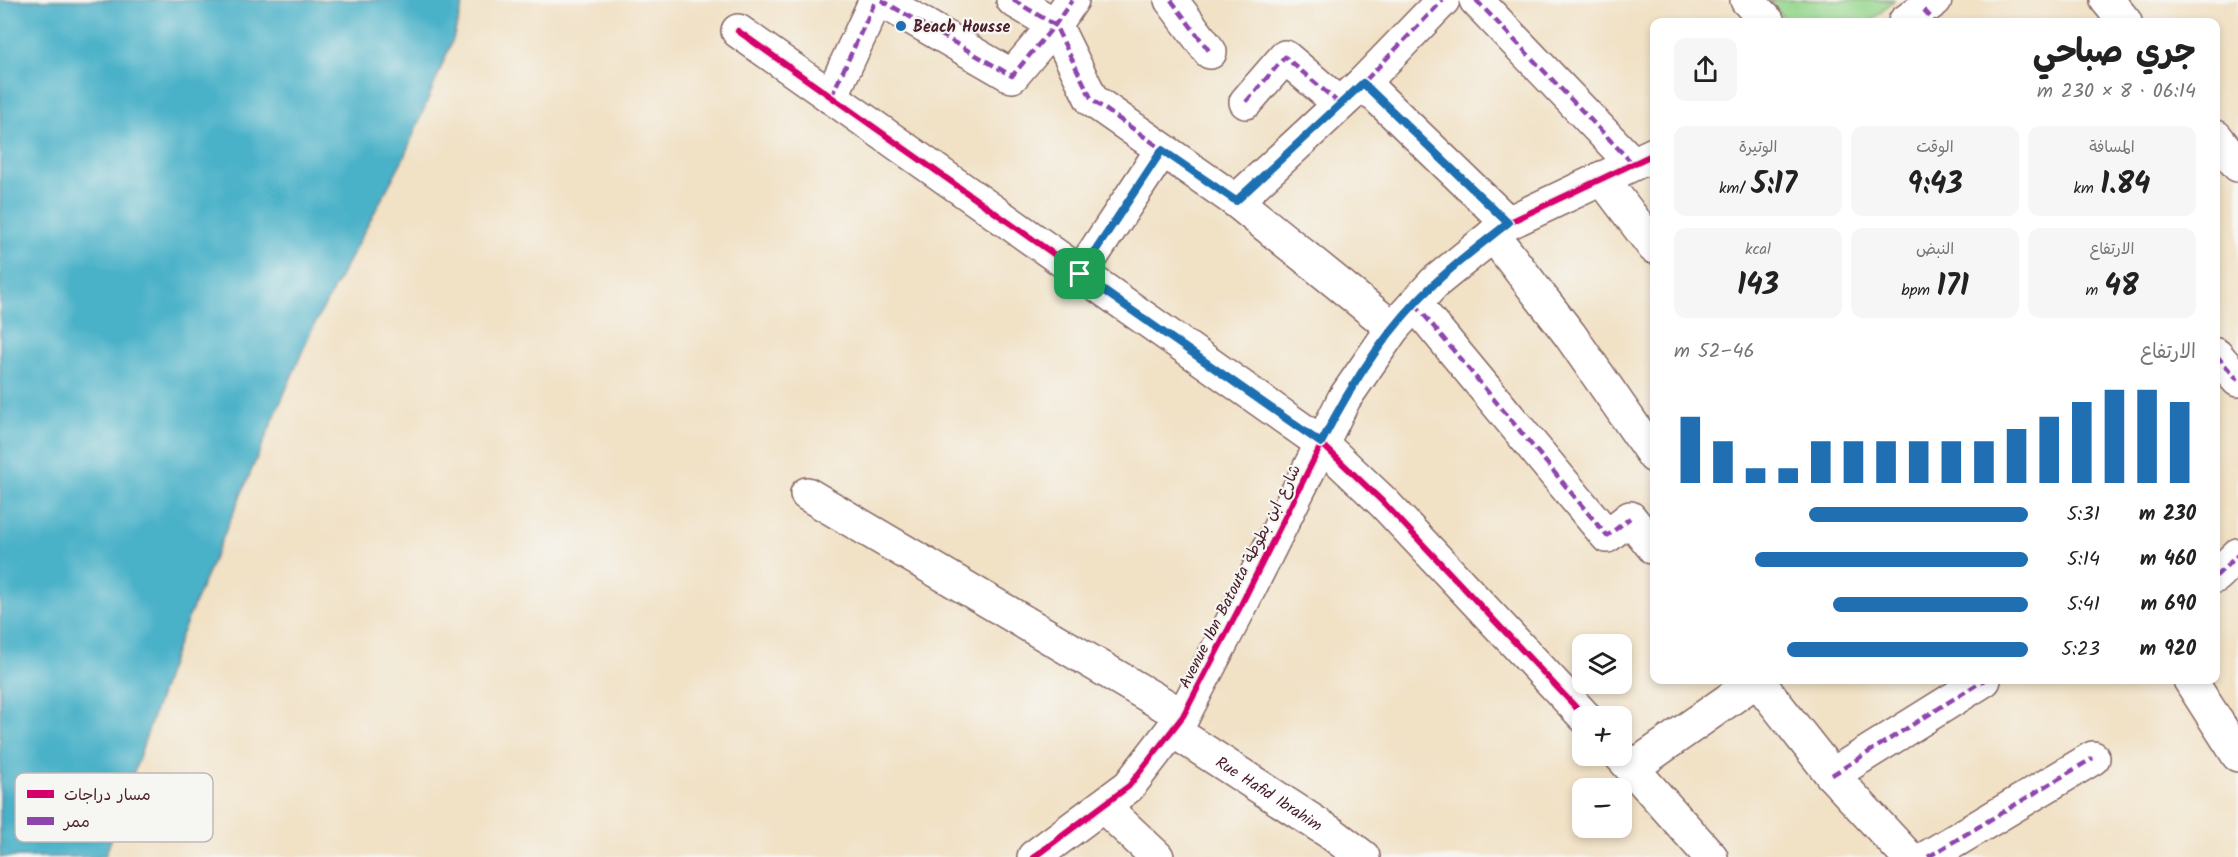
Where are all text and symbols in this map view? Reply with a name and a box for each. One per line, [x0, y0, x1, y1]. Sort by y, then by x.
place label: Beach Housse [913, 15, 1010, 40]
marker: Beach Housse [894, 19, 908, 33]
text: جري صباحي [2033, 27, 2196, 80]
button: share [1674, 38, 1737, 101]
text: 06:14 · 8 × 230 m [2037, 76, 2196, 108]
text: الوتيرة [1739, 135, 1777, 160]
text: الوقت [1916, 135, 1954, 160]
text: المسافة [2089, 135, 2135, 160]
text: 5:17 [1751, 161, 1797, 209]
text: 9:43 [1907, 161, 1963, 209]
text: 1.84 [2100, 161, 2150, 209]
text: /km [1719, 176, 1751, 201]
text: km [2074, 176, 2100, 201]
text: kcal [1745, 237, 1771, 262]
text: النبض [1916, 237, 1954, 262]
text: الارتفاع [2090, 237, 2134, 262]
pin [1054, 248, 1105, 299]
icon: arrive [1063, 257, 1096, 290]
text: 143 [1737, 262, 1779, 310]
text: 171 [1936, 263, 1969, 311]
text: 48 [2105, 263, 2139, 311]
text: bpm [1901, 278, 1936, 303]
text: m [2085, 278, 2105, 303]
text: 46–52 m [1674, 336, 1755, 368]
text: الارتفاع [2140, 337, 2196, 369]
street label: Avenue Ibn Batouta شارع ابن بطوطة [1173, 460, 1308, 693]
text: 5:31 [2067, 499, 2100, 531]
text: 230 m [2139, 499, 2196, 531]
text: 5:14 [2067, 544, 2100, 576]
text: 460 m [2140, 544, 2196, 576]
text: 5:41 [2067, 589, 2100, 621]
text: 690 m [2141, 589, 2196, 621]
map controls [1572, 634, 1632, 838]
button: layers [1572, 634, 1632, 694]
text: 5:23 [2061, 634, 2100, 666]
text: 920 m [2140, 634, 2196, 666]
button: + [1572, 706, 1632, 766]
street label: Rue Hafid Ibrahim [1210, 750, 1327, 838]
legend [15, 773, 213, 842]
button: − [1572, 778, 1632, 838]
text: مسار دراجات [64, 783, 151, 808]
text: ممر [62, 810, 90, 835]

